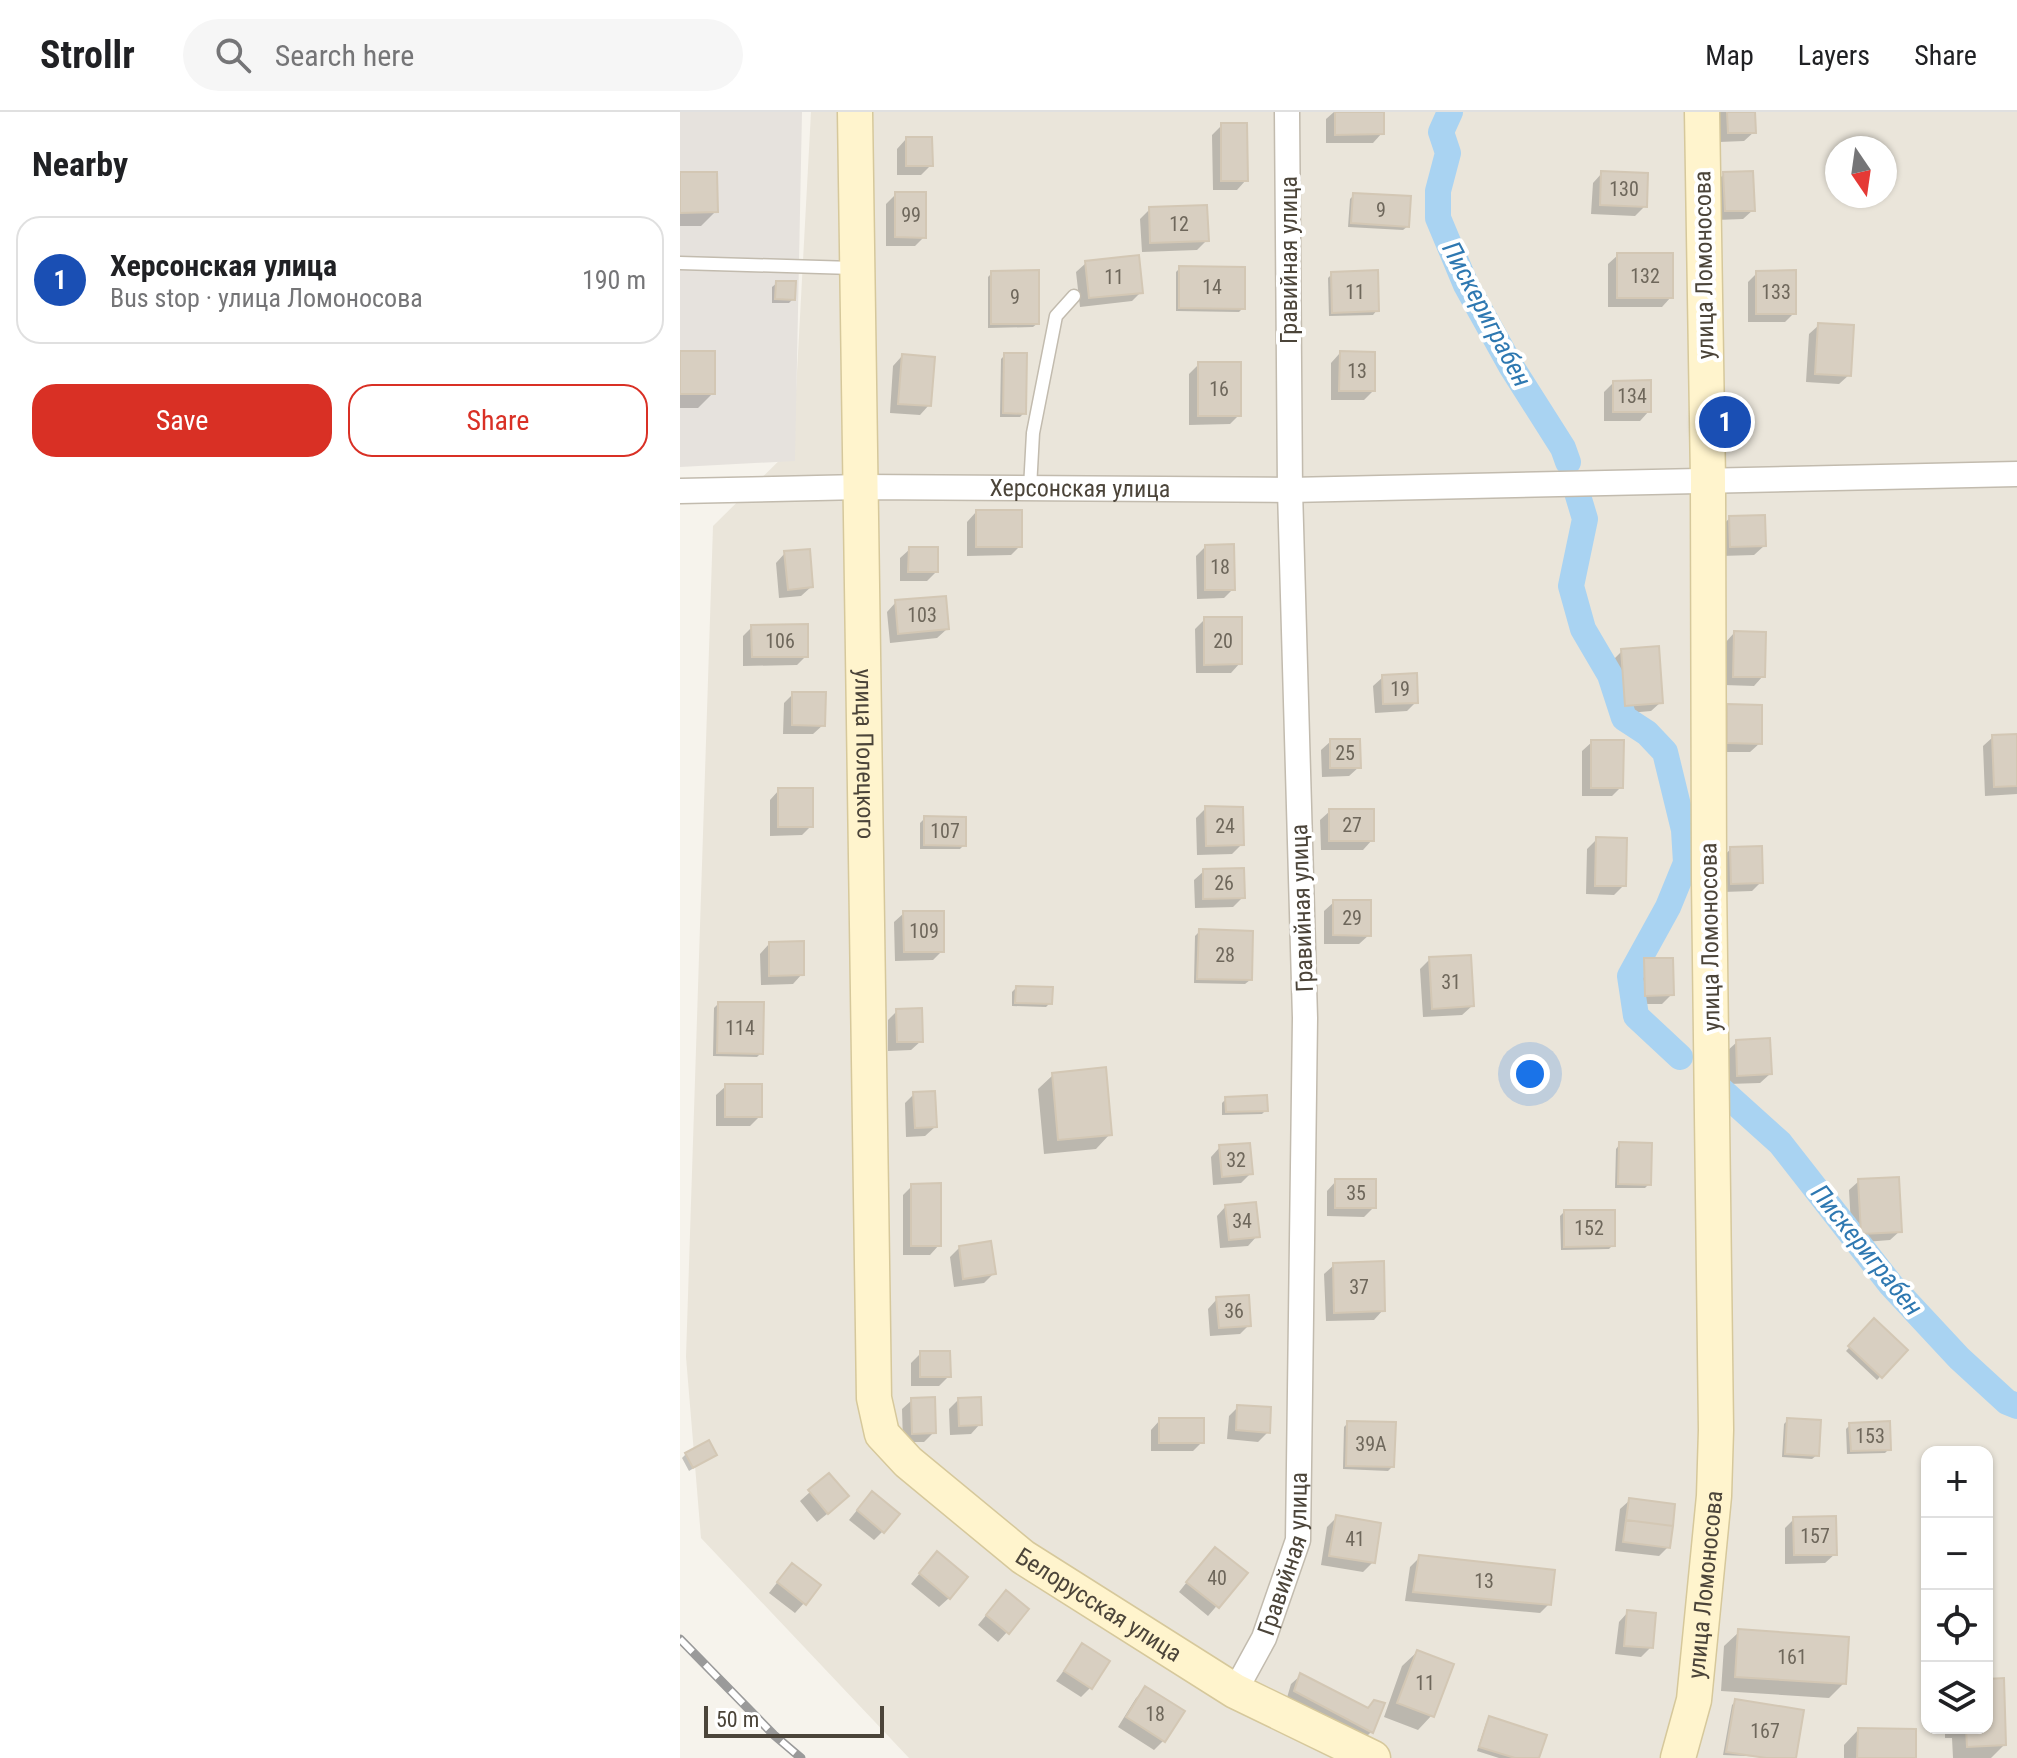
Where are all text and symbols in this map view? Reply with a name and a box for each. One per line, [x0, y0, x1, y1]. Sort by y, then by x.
search box [183, 19, 743, 91]
text: Strollr [40, 33, 135, 77]
icon: search [211, 33, 255, 77]
text: Search here [275, 38, 414, 73]
text: Map [1705, 39, 1754, 72]
text: Layers [1798, 39, 1870, 72]
text: Share [1914, 39, 1977, 72]
north arrow [1825, 136, 1897, 208]
text: Nearby [32, 144, 128, 184]
street label: улица Ломоносова [1688, 170, 1720, 360]
street label: Гравийная улица [1275, 176, 1303, 344]
house number: 130 [1609, 177, 1639, 201]
house number: 9 [1376, 198, 1386, 222]
house number: 99 [901, 203, 921, 227]
house number: 12 [1169, 212, 1189, 236]
water label: Пискериграбен [1436, 236, 1538, 392]
text: Херсонская улица [110, 248, 337, 283]
house number: 132 [1630, 264, 1660, 288]
text: 1 [53, 265, 67, 295]
text: 190 m [582, 265, 646, 295]
house number: 11 [1104, 265, 1124, 289]
house number: 14 [1202, 275, 1222, 299]
house number: 11 [1345, 280, 1365, 304]
house number: 133 [1761, 280, 1791, 304]
text: Bus stop · улица Ломоносова [110, 283, 423, 313]
house number: 9 [1010, 285, 1020, 309]
house number: 13 [1347, 359, 1367, 383]
house number: 16 [1209, 377, 1229, 401]
button: Save [32, 384, 332, 457]
button: Share [348, 384, 648, 457]
house number: 134 [1617, 384, 1647, 408]
pin: 1 [1699, 392, 1751, 452]
street label: Херсонская улица [990, 474, 1170, 503]
house number: 18 [1210, 555, 1230, 579]
house number: 103 [907, 603, 937, 627]
house number: 106 [765, 629, 795, 653]
house number: 20 [1213, 629, 1233, 653]
street label: улица Полецкого [849, 668, 880, 839]
house number: 19 [1390, 677, 1410, 701]
house number: 25 [1335, 741, 1355, 765]
house number: 27 [1342, 813, 1362, 837]
house number: 24 [1215, 814, 1235, 838]
house number: 107 [930, 819, 960, 843]
street label: Гравийная улица [1285, 824, 1319, 992]
street label: улица Ломоносова [1694, 842, 1726, 1032]
house number: 26 [1214, 871, 1234, 895]
house number: 29 [1342, 906, 1362, 930]
house number: 109 [909, 919, 939, 943]
house number: 28 [1215, 943, 1235, 967]
house number: 31 [1441, 970, 1461, 994]
house number: 114 [725, 1016, 755, 1040]
your location [1510, 1054, 1550, 1094]
house number: 32 [1226, 1148, 1246, 1172]
water label: Пискериграбен [1805, 1178, 1929, 1322]
house number: 35 [1346, 1181, 1366, 1205]
house number: 34 [1232, 1209, 1252, 1233]
house number: 152 [1574, 1216, 1604, 1240]
house number: 37 [1349, 1275, 1369, 1299]
house number: 36 [1224, 1299, 1244, 1323]
house number: 153 [1855, 1424, 1885, 1448]
house number: 39А [1355, 1432, 1387, 1456]
map controls [1921, 1446, 1993, 1734]
button: + [1921, 1446, 1993, 1518]
street label: Гравийная улица [1252, 1472, 1313, 1639]
street label: улица Ломоносова [1682, 1489, 1728, 1680]
button: − [1921, 1518, 1993, 1590]
house number: 157 [1800, 1524, 1830, 1548]
house number: 41 [1345, 1527, 1365, 1551]
street label: Белорусская улица [1011, 1542, 1187, 1668]
house number: 40 [1207, 1566, 1227, 1590]
house number: 13 [1474, 1569, 1494, 1593]
button: locate [1921, 1590, 1993, 1662]
house number: 161 [1777, 1645, 1807, 1669]
button: layers [1921, 1662, 1993, 1734]
house number: 11 [1415, 1671, 1435, 1695]
scale bar [704, 1702, 884, 1738]
house number: 18 [1145, 1702, 1165, 1726]
text: 50 m [716, 1707, 759, 1732]
house number: 167 [1750, 1719, 1780, 1743]

